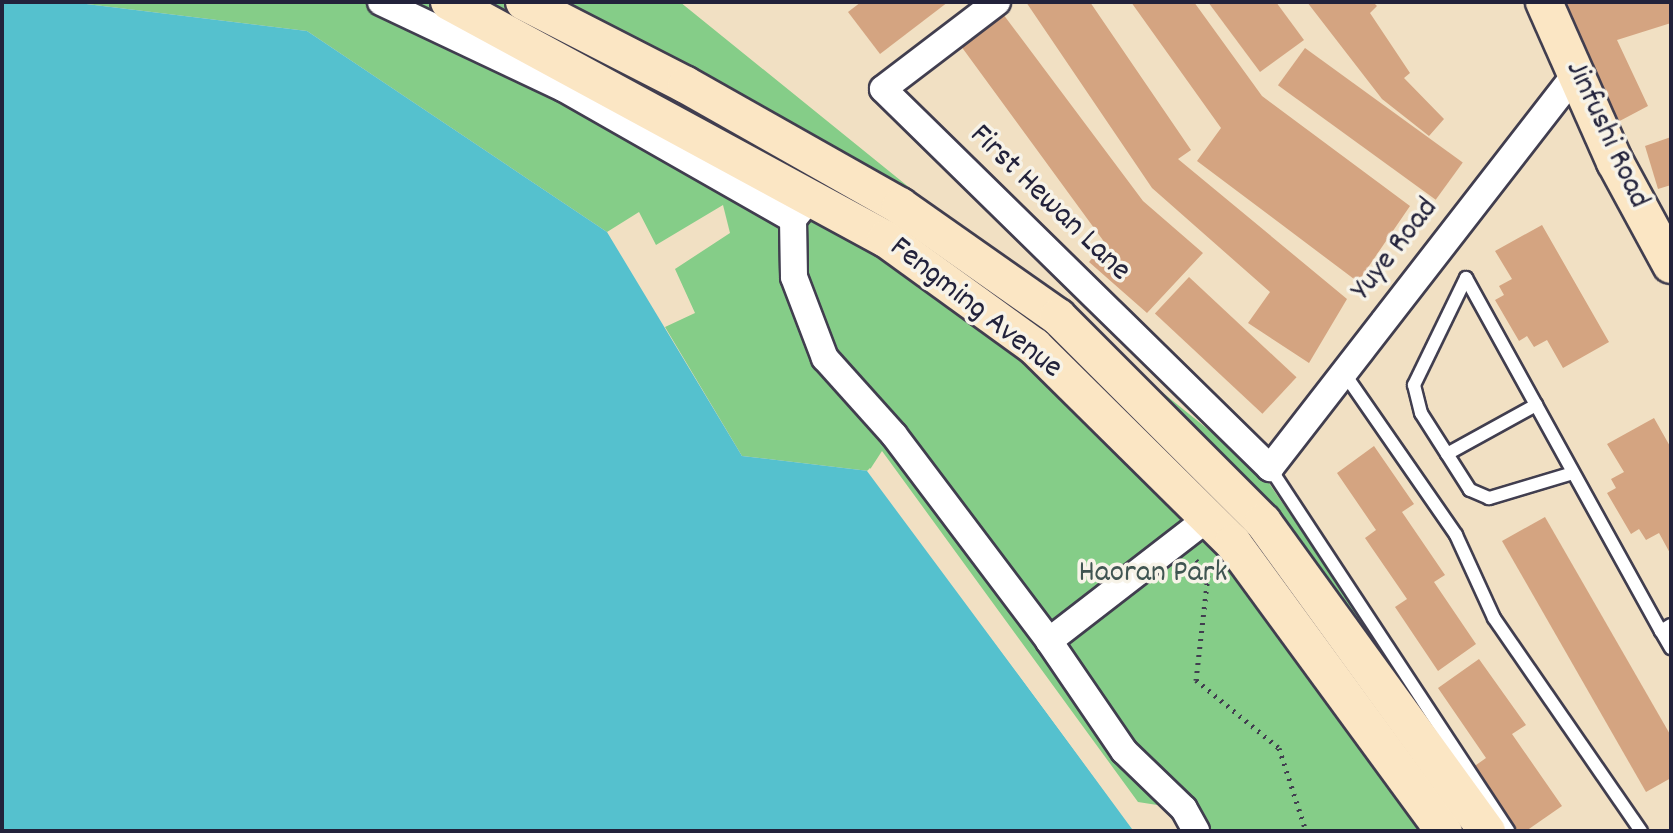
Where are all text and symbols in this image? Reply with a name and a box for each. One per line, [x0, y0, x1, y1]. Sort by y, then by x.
street label: Jinfushi Road [1555, 55, 1657, 215]
street label: First Hewan Lane [960, 117, 1138, 291]
street label: Yuye Road [1344, 191, 1448, 309]
street label: Fengming Avenue [881, 230, 1069, 388]
park label: Haoran Park [1078, 555, 1228, 593]

